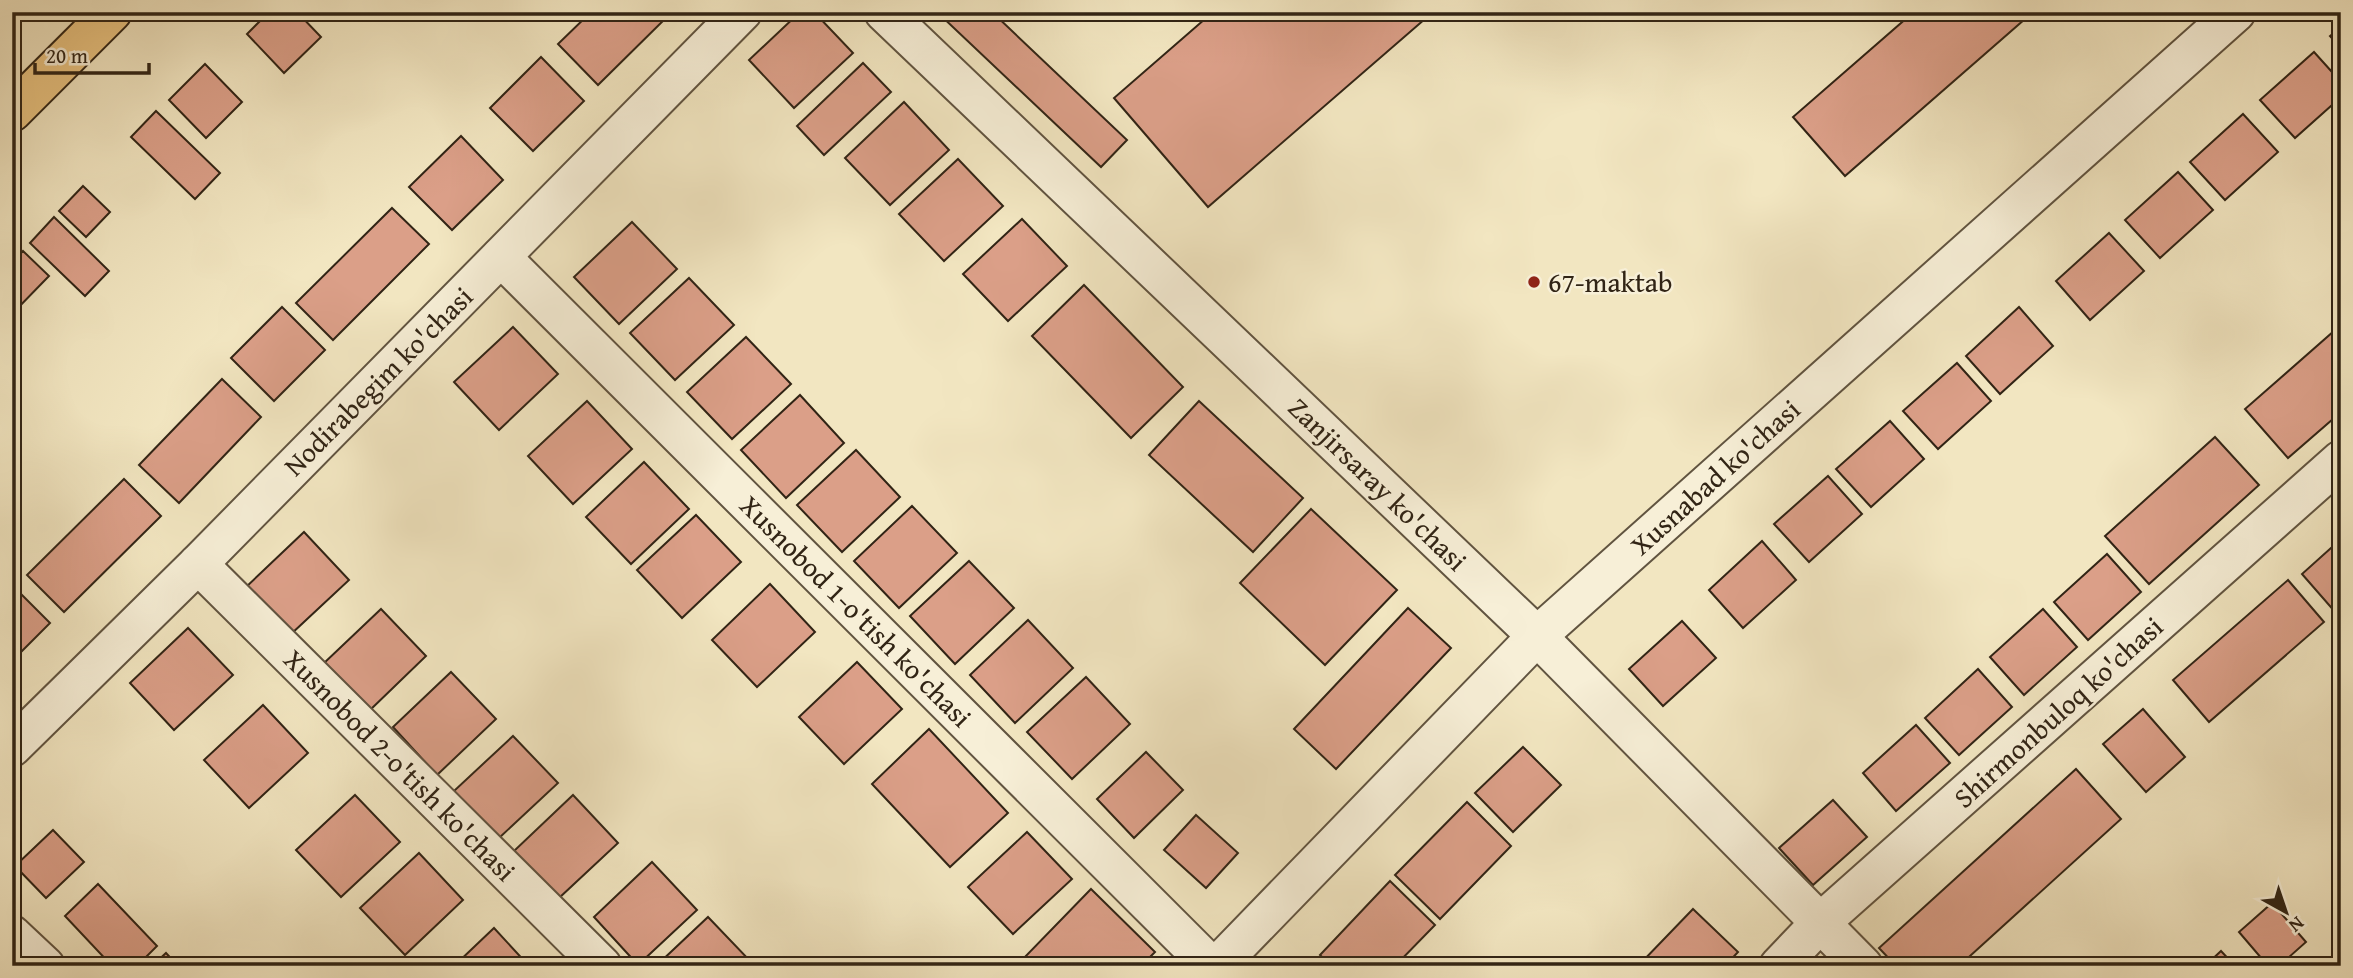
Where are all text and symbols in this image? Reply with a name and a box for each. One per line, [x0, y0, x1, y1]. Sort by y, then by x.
scale bar [35, 32, 149, 76]
text: 20 m [46, 40, 88, 71]
place label: 67-maktab [1548, 261, 1673, 302]
marker: 67-maktab [1526, 274, 1542, 290]
street label: Nodirabegim ko'chasi [274, 276, 482, 485]
street label: Zanjirsaray ko'chasi [1280, 387, 1477, 580]
street label: Xusnabad ko'chasi [1621, 389, 1809, 564]
street label: Xusnobod 1-o'tish ko'chasi [731, 485, 982, 736]
street label: Shirmonbuloq ko'chasi [1944, 606, 2172, 817]
street label: Xusnobod 2-o'tish ko'chasi [275, 639, 526, 890]
north arrow [2252, 876, 2322, 946]
text: N [2283, 910, 2311, 940]

